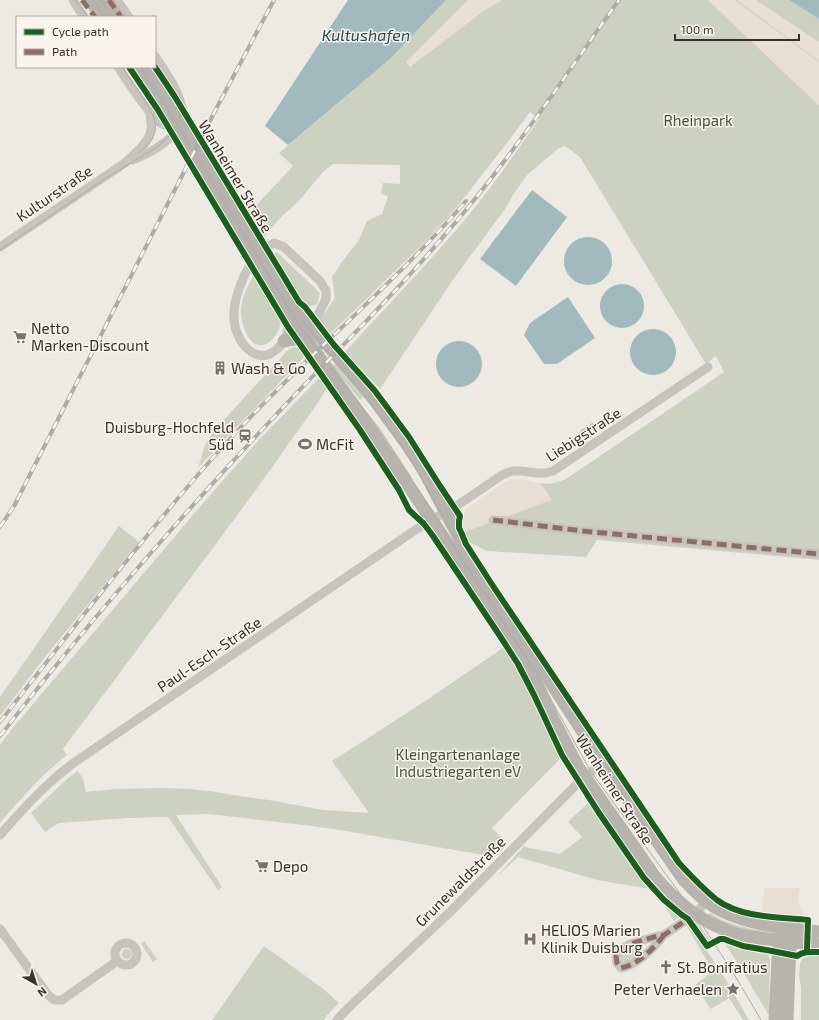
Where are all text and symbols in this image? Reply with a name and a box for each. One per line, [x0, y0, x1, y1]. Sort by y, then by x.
legend [16, 16, 156, 68]
scale bar [675, 16, 799, 42]
text: 100 m [681, 22, 713, 36]
text: Cycle path [52, 24, 109, 38]
water label: Kultushafen [322, 25, 410, 44]
text: Path [52, 44, 77, 58]
park label: Rheinpark [663, 111, 733, 129]
street label: Wanheimer Straße [195, 116, 277, 236]
street label: Kulturstraße [13, 161, 95, 225]
place label: Netto Marken-Discount [31, 319, 150, 354]
supermarket icon: Netto Marken-Discount [12, 329, 28, 345]
place label: Wash & Go [231, 359, 306, 377]
building icon: Wash & Go [212, 360, 228, 376]
street label: Liebigstraße [542, 403, 624, 465]
place label: Duisburg-Hochfeld Süd [105, 418, 234, 453]
station icon: Duisburg-Hochfeld Süd [237, 428, 253, 444]
place label: McFit [316, 435, 354, 453]
sports icon: McFit [297, 436, 313, 452]
street label: Paul-Esch-Straße [154, 613, 264, 695]
street label: Wanheimer Straße [573, 730, 657, 848]
park label: Kleingartenanlage Industriegarten eV [395, 745, 521, 780]
street label: Grunewaldstraße [411, 832, 509, 930]
place label: Depo [273, 857, 308, 875]
supermarket icon: Depo [254, 858, 270, 874]
place label: HELIOS Marien Klinik Duisburg [541, 921, 643, 956]
hospital icon: HELIOS Marien Klinik Duisburg [522, 931, 538, 947]
place label: St. Bonifatius [677, 958, 768, 976]
church icon: St. Bonifatius [658, 959, 674, 975]
north arrow [16, 964, 56, 1004]
place label: Peter Verhaelen [614, 980, 722, 998]
place icon: Peter Verhaelen [725, 981, 741, 997]
text: N [35, 985, 50, 1000]

